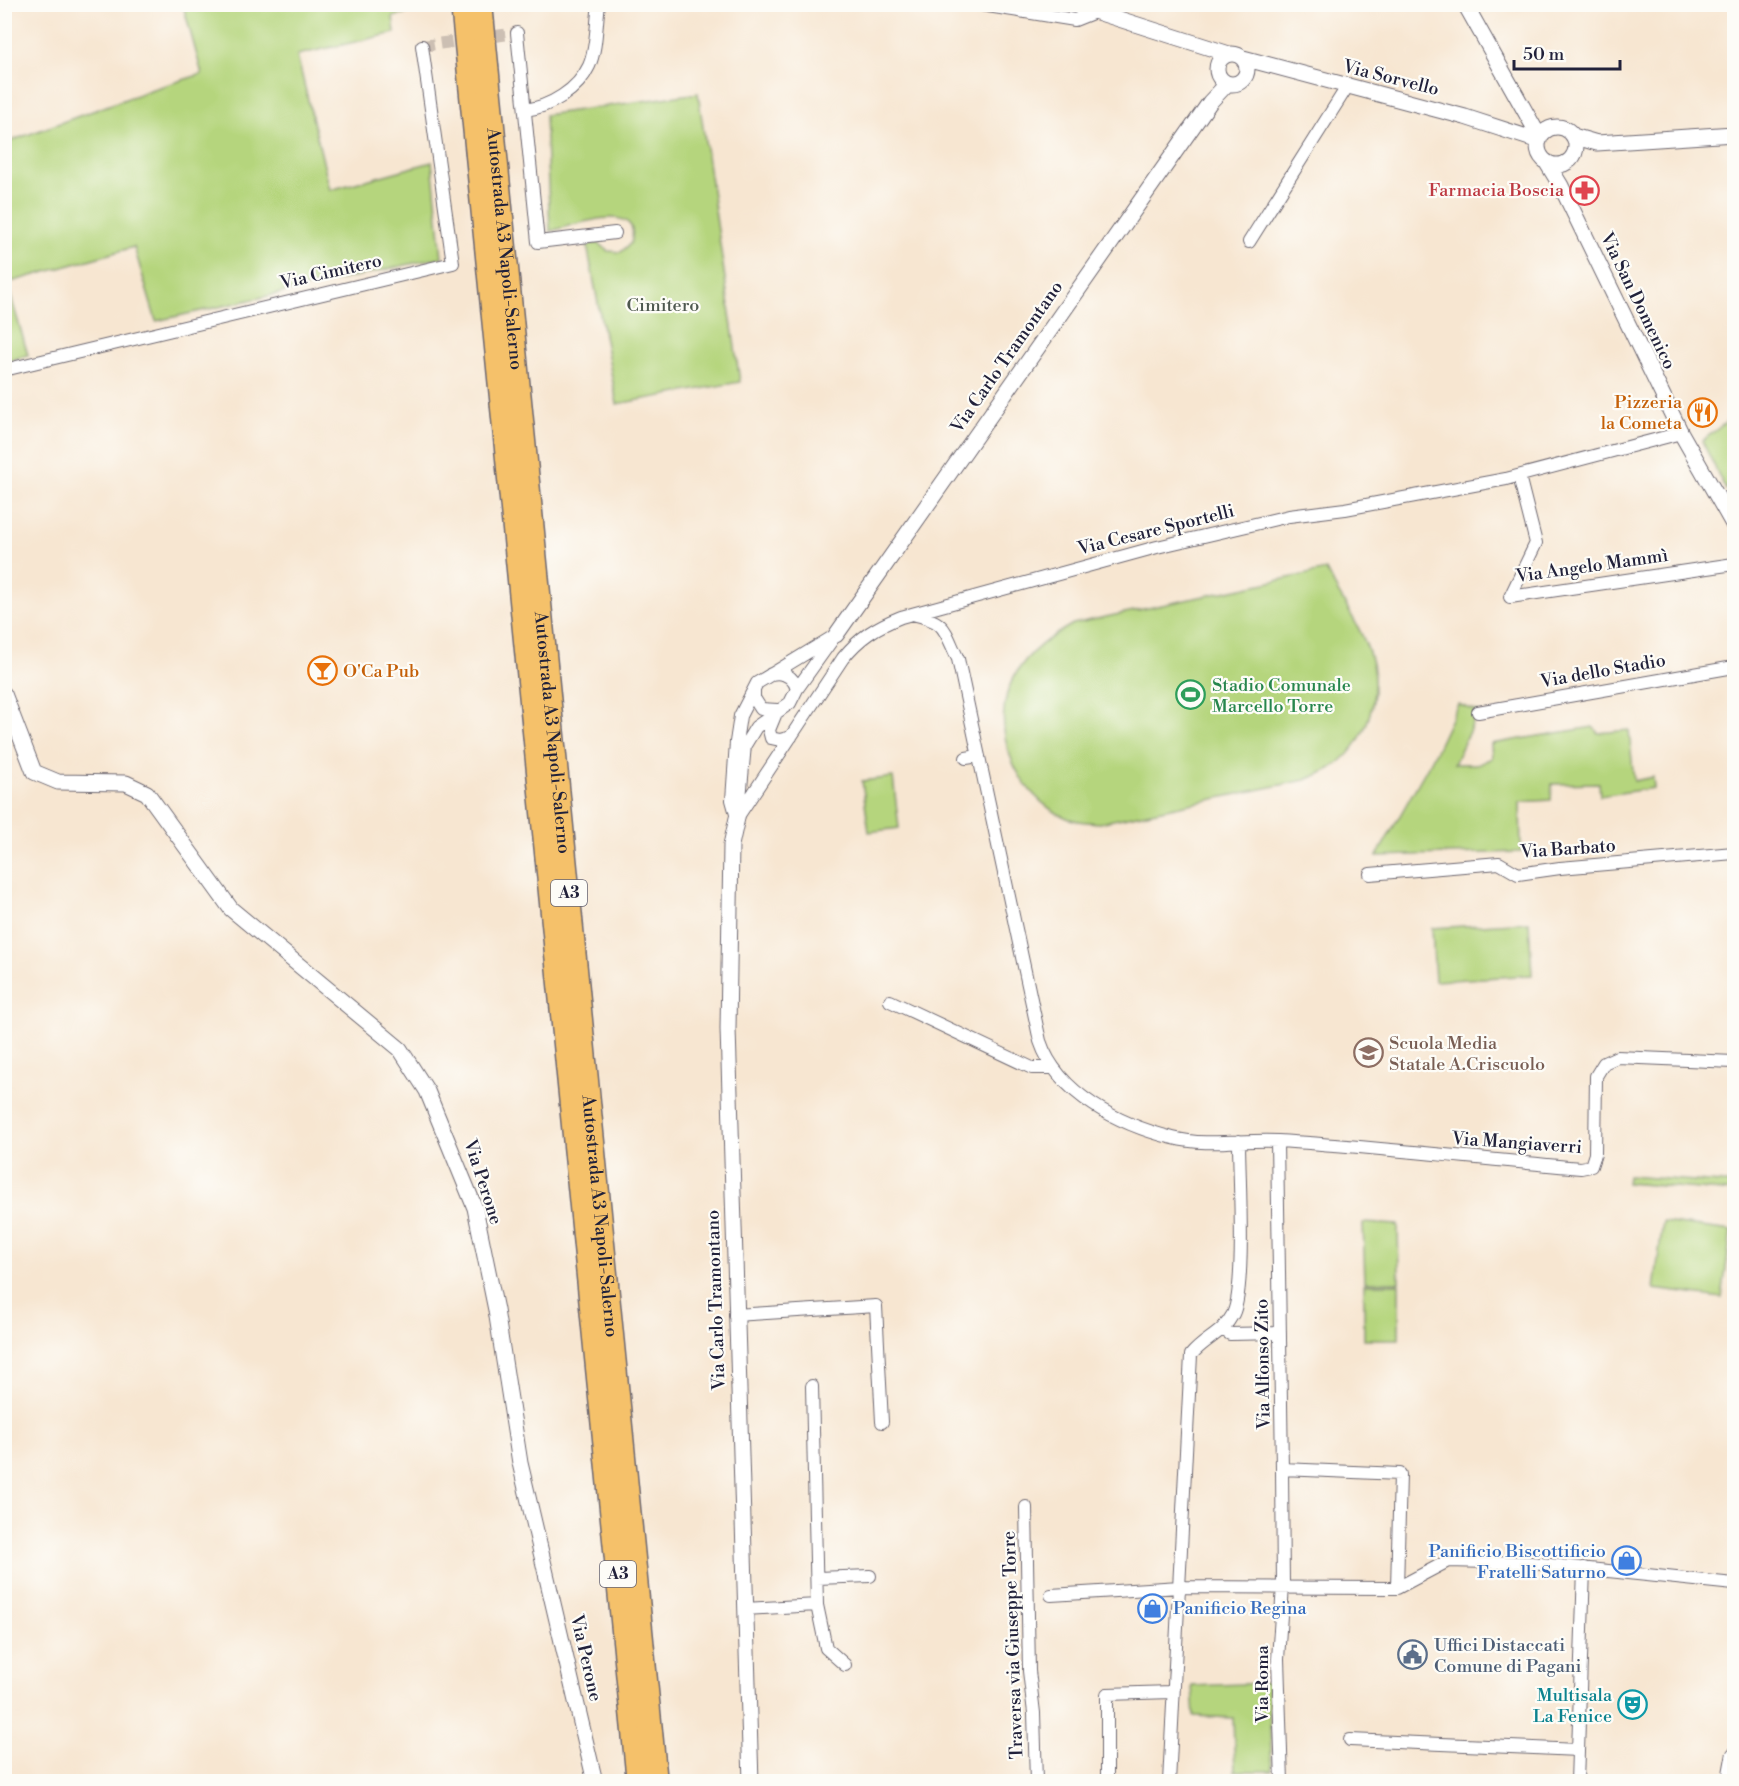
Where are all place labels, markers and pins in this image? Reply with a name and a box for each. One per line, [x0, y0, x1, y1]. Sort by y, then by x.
pharmacy icon: Farmacia Boscia [1569, 174, 1601, 206]
place label: Farmacia Boscia [1429, 179, 1565, 202]
place label: Pizzeria la Cometa [1601, 391, 1683, 435]
restaurant icon: Pizzeria la Cometa [1687, 396, 1719, 428]
bar icon: O'Ca Pub [306, 655, 338, 687]
place label: O'Ca Pub [343, 660, 419, 683]
place label: Stadio Comunale Marcello Torre [1212, 674, 1351, 718]
sports icon: Stadio Comunale Marcello Torre [1175, 679, 1207, 711]
place label: Scuola Media Statale A.Criscuolo [1389, 1032, 1545, 1076]
school or university icon: Scuola Media Statale A.Criscuolo [1352, 1037, 1384, 1069]
place label: Panificio Biscottificio Fratelli Saturno [1429, 1540, 1606, 1584]
shop icon: Panificio Biscottificio Fratelli Saturno [1611, 1545, 1643, 1577]
shop icon: Panificio Regina [1136, 1592, 1168, 1624]
place label: Panificio Regina [1173, 1597, 1307, 1620]
place label: Uffici Distaccati Comune di Pagani [1434, 1634, 1582, 1678]
public building icon: Uffici Distaccati Comune di Pagani [1397, 1639, 1429, 1671]
place label: Multisala La Fenice [1533, 1684, 1613, 1728]
theatre icon: Multisala La Fenice [1617, 1689, 1649, 1721]

